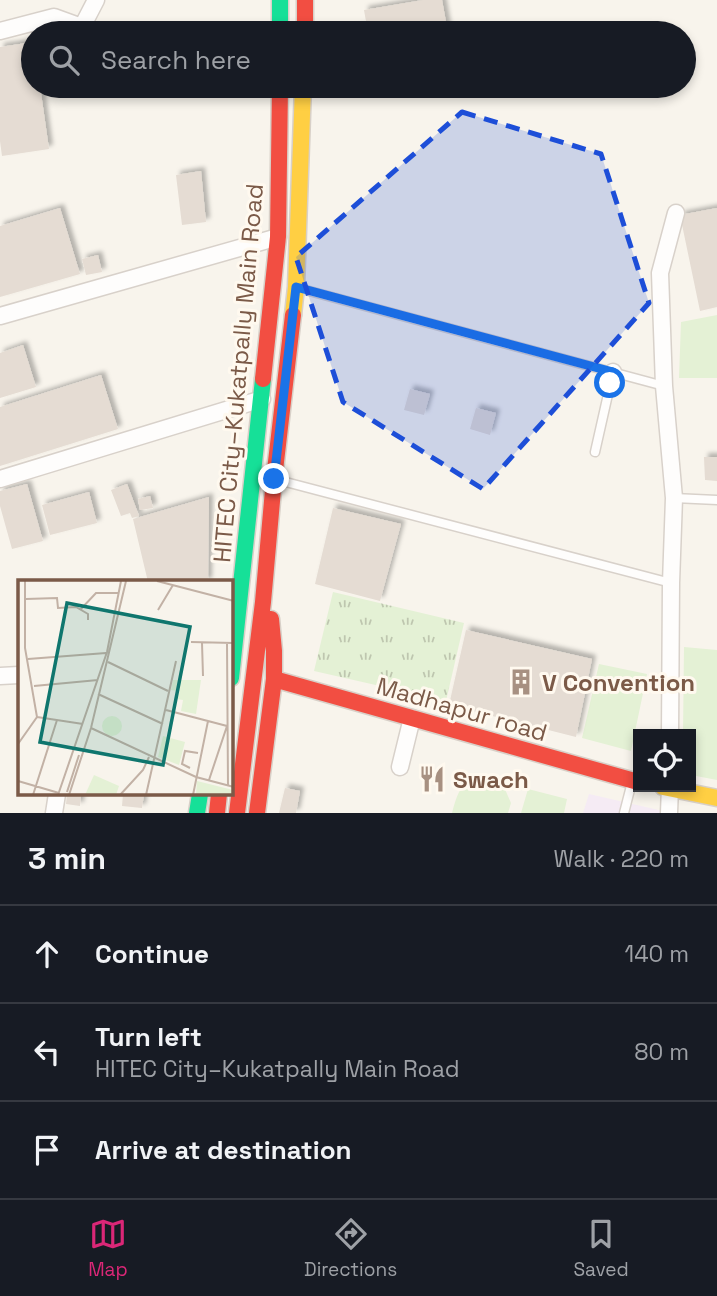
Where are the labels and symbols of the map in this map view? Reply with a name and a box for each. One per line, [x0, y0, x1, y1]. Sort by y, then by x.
street label: HITEC City–Kukatpally Main Road [206, 182, 270, 564]
route start [594, 367, 625, 398]
route end [258, 463, 289, 494]
inset map [18, 580, 233, 796]
building icon: V Convention [506, 667, 536, 697]
place label: V Convention [542, 667, 695, 698]
street label: Madhapur road [373, 670, 551, 748]
restaurant icon: Swach [417, 764, 447, 794]
place label: Swach [453, 764, 529, 795]

